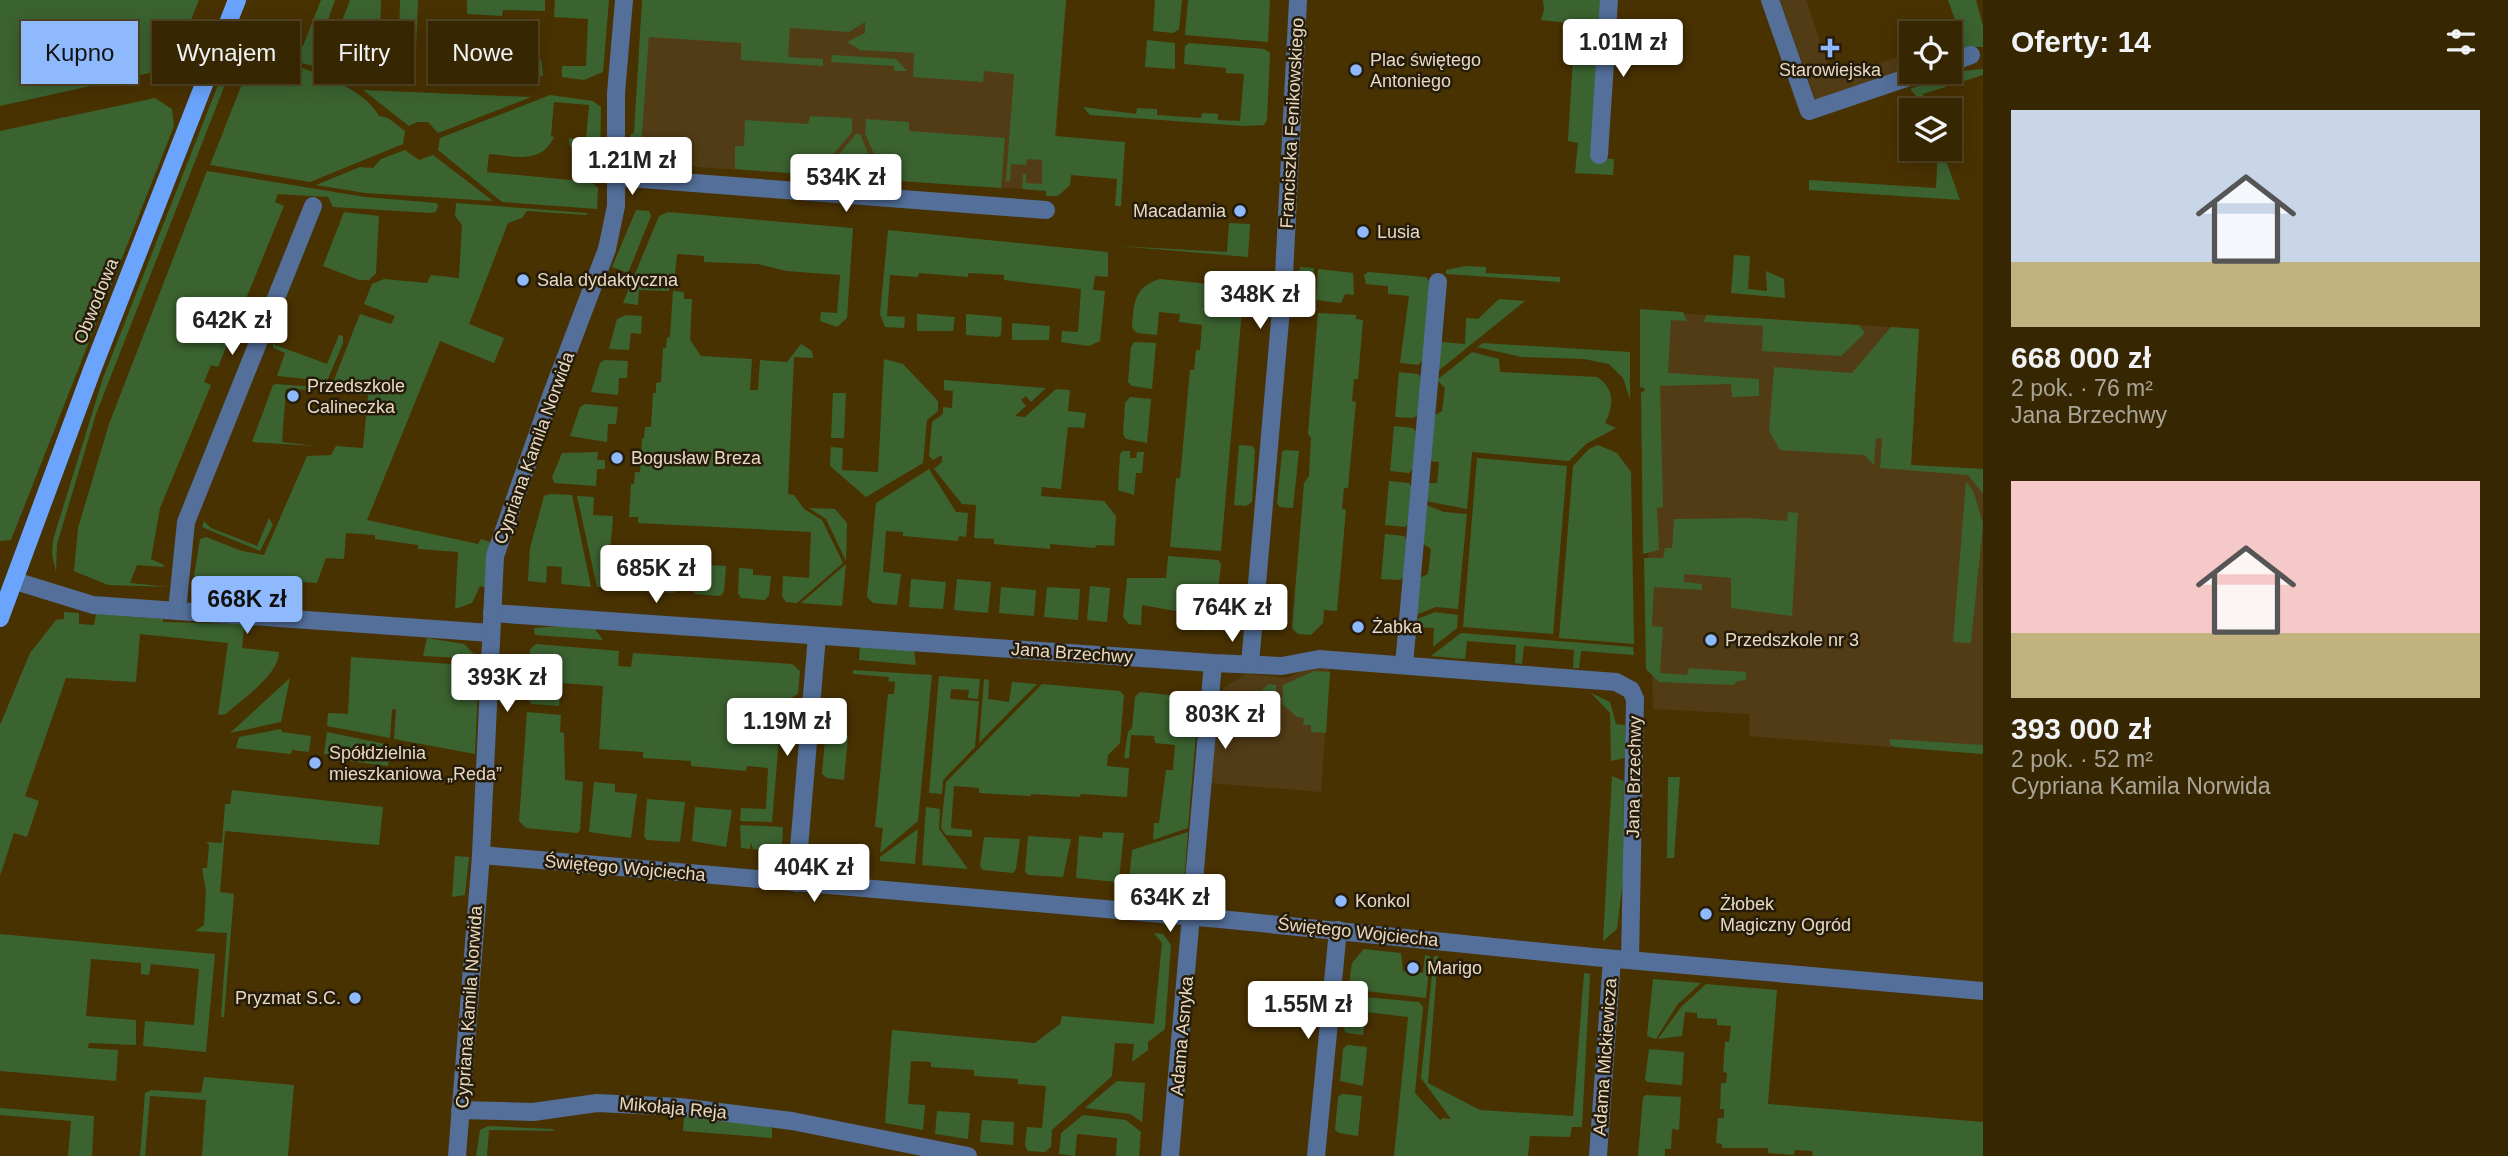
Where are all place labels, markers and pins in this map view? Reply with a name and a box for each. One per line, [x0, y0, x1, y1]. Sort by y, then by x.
pin: 1.01M zł [1551, 20, 1695, 79]
marker: Starowiejska [1822, 40, 1838, 56]
place label: Plac świętego Antoniego [1370, 50, 1481, 91]
place label: Starowiejska [1779, 60, 1882, 80]
marker: Plac świętego Antoniego [1348, 62, 1364, 78]
pin: 1.21M zł [560, 138, 704, 197]
pin: 534K zł [781, 154, 911, 214]
place label: Macadamia [1133, 201, 1227, 221]
marker: Macadamia [1232, 203, 1248, 219]
place label: Lusia [1377, 222, 1421, 242]
marker: Lusia [1355, 224, 1371, 240]
place label: Sala dydaktyczna [537, 270, 679, 290]
marker: Sala dydaktyczna [515, 272, 531, 288]
pin: 348K zł [1195, 272, 1325, 331]
pin: 642K zł [167, 298, 297, 357]
place label: Przedszkole Calineczka [307, 376, 405, 417]
marker: Przedszkole Calineczka [285, 388, 301, 404]
place label: Bogusław Breza [631, 448, 762, 468]
marker: Bogusław Breza [609, 450, 625, 466]
pin: 685K zł [591, 546, 721, 605]
pin: 668K zł [182, 576, 312, 636]
pin: 764K zł [1167, 584, 1297, 644]
place label: Żabka [1372, 617, 1423, 637]
marker: Żabka [1350, 619, 1366, 635]
place label: Przedszkole nr 3 [1725, 630, 1859, 650]
marker: Przedszkole nr 3 [1703, 632, 1719, 648]
pin: 393K zł [442, 654, 572, 714]
pin: 803K zł [1160, 692, 1290, 751]
pin: 1.19M zł [715, 698, 859, 758]
place label: Spółdzielnia mieszkaniowa „Reda” [329, 743, 502, 784]
marker: Spółdzielnia mieszkaniowa „Reda” [307, 755, 323, 771]
pin: 404K zł [749, 844, 879, 904]
pin: 634K zł [1105, 874, 1235, 934]
place label: Konkol [1355, 891, 1410, 911]
marker: Konkol [1333, 893, 1349, 909]
place label: Żłobek Magiczny Ogród [1720, 894, 1851, 935]
marker: Żłobek Magiczny Ogród [1698, 906, 1714, 922]
place label: Marigo [1427, 958, 1482, 978]
marker: Marigo [1405, 960, 1421, 976]
pin: 1.55M zł [1236, 982, 1380, 1041]
place label: Pryzmat S.C. [235, 988, 341, 1008]
marker: Pryzmat S.C. [347, 990, 363, 1006]

